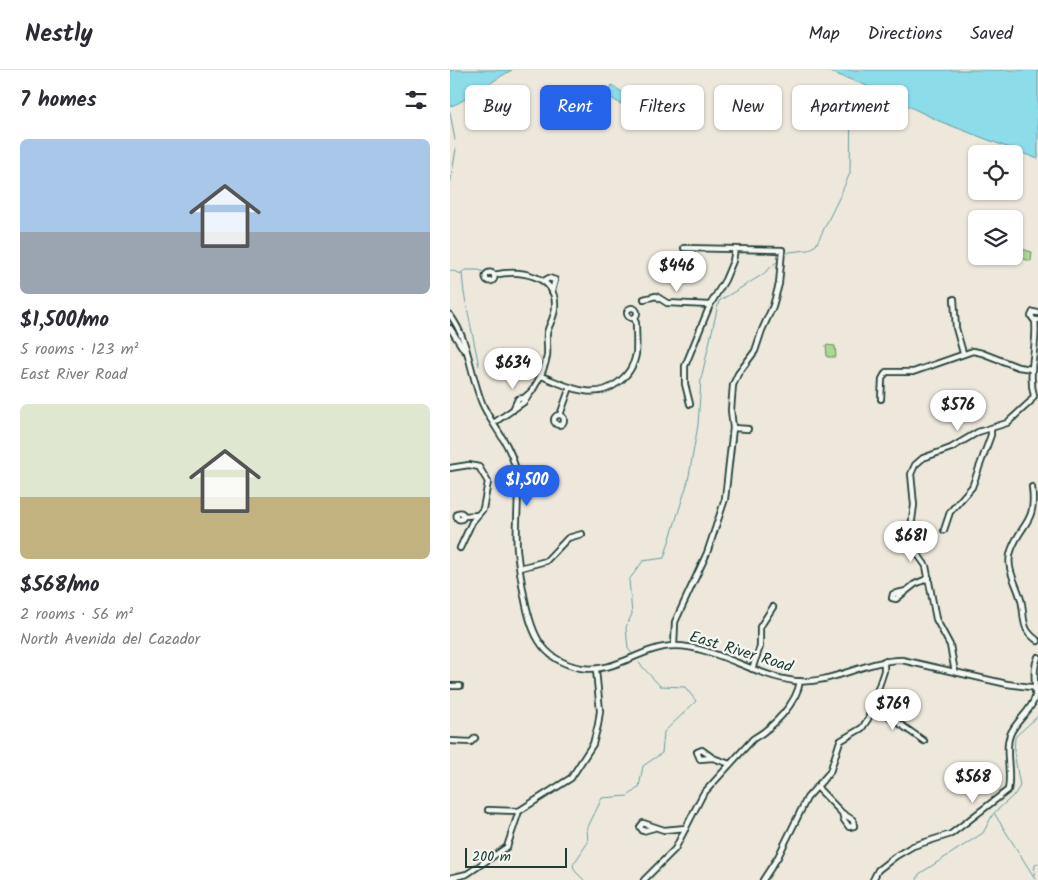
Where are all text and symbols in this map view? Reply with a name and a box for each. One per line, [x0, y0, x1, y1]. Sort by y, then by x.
text: Nestly [25, 15, 93, 54]
text: Map [808, 20, 840, 49]
text: Directions [868, 20, 942, 49]
text: Saved [970, 20, 1013, 49]
text: 7 homes [20, 84, 97, 117]
chip: Buy [465, 85, 530, 130]
chip: Rent [540, 85, 611, 130]
chip: Filters [621, 85, 704, 130]
chip: New [714, 85, 782, 130]
chip: Apartment [792, 85, 908, 130]
icon: filters [402, 86, 430, 114]
map controls [968, 145, 1023, 265]
button: locate [968, 145, 1023, 200]
icon: home [180, 171, 270, 261]
button: layers [968, 210, 1023, 265]
pin: $446 [647, 250, 707, 293]
text: $446 [659, 254, 695, 279]
text: $1,500/mo [20, 304, 109, 337]
text: 5 rooms · 123 m² [20, 337, 139, 362]
pin: $634 [483, 348, 543, 390]
text: $634 [495, 351, 531, 376]
text: East River Road [20, 362, 127, 387]
pin: $576 [928, 390, 988, 432]
text: $576 [941, 393, 975, 418]
icon: home [180, 436, 270, 526]
pin: $1,500 [486, 464, 568, 507]
text: $1,500 [505, 468, 549, 493]
pin: $681 [881, 520, 941, 563]
text: $681 [895, 524, 927, 549]
text: $568/mo [20, 569, 100, 602]
text: 2 rooms · 56 m² [20, 602, 133, 627]
street label: East River Road [686, 624, 797, 680]
text: North Avenida del Cazador [20, 627, 200, 652]
pin: $769 [863, 688, 923, 731]
text: $769 [876, 692, 910, 717]
pin: $568 [943, 762, 1003, 804]
text: $568 [955, 765, 991, 790]
scale bar [465, 845, 568, 868]
text: 200 m [472, 846, 511, 868]

